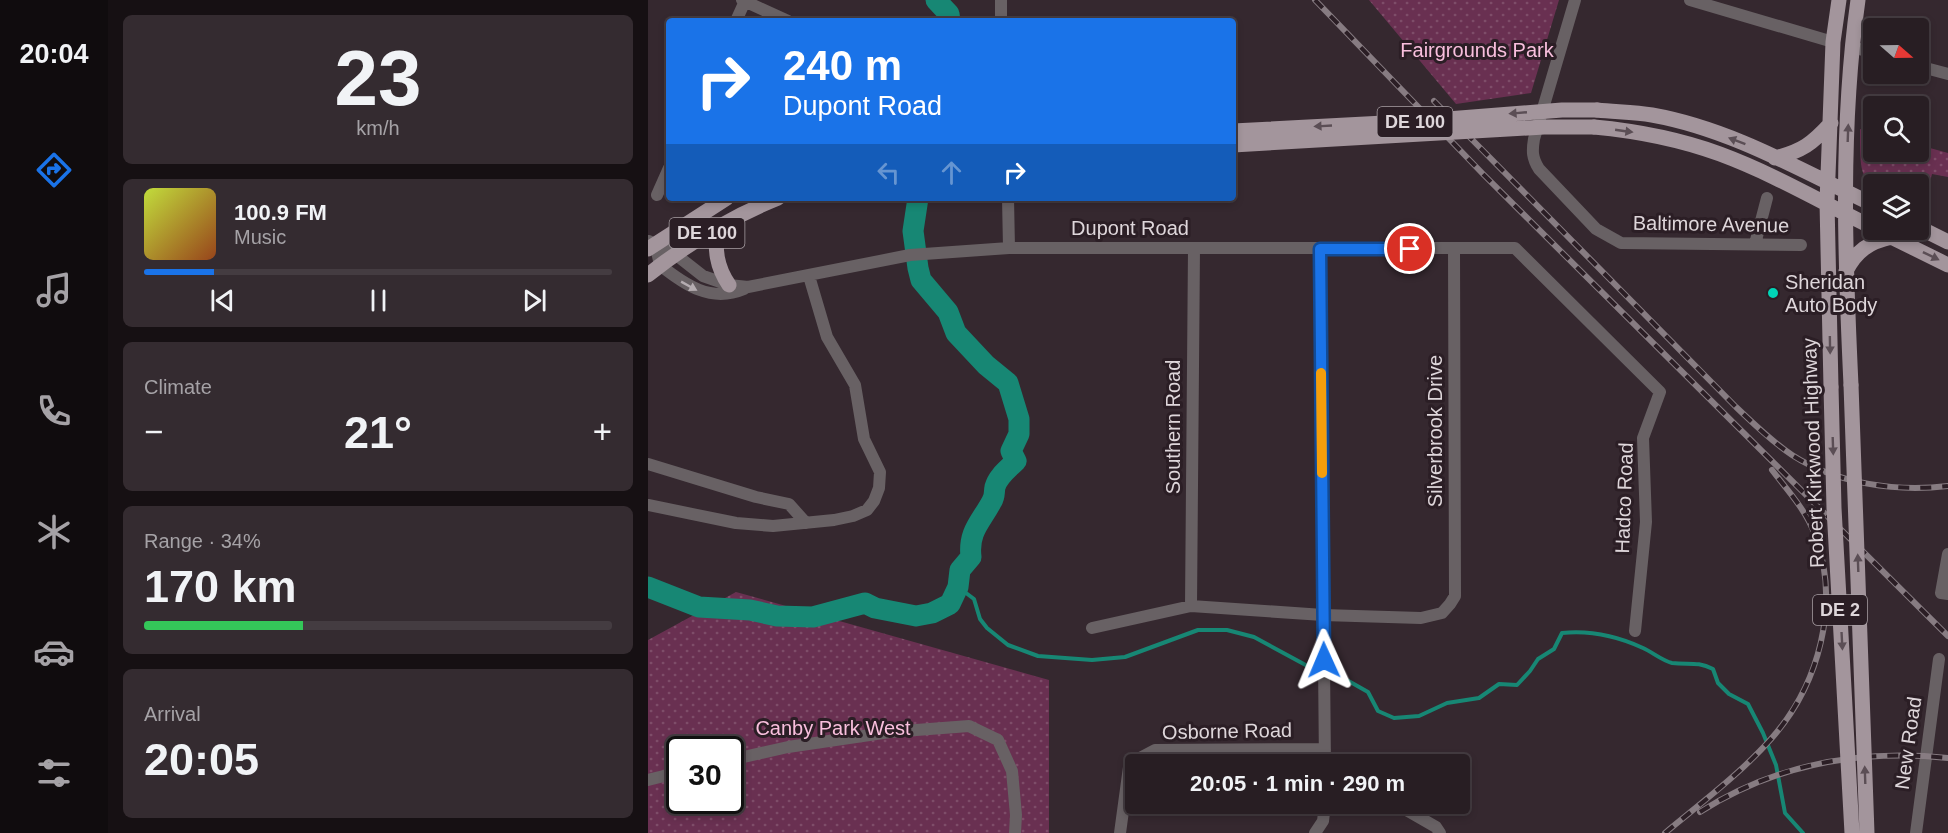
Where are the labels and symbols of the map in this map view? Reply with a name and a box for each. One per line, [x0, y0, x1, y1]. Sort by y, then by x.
north arrow [1863, 18, 1929, 84]
park label: Fairgrounds Park [1400, 39, 1555, 61]
road number: DE 100 [1378, 107, 1452, 137]
one-way arrow [1508, 109, 1527, 118]
one-way arrow [1313, 122, 1332, 131]
one-way arrow [1844, 123, 1853, 142]
one-way arrow [1615, 126, 1634, 135]
one-way arrow [1728, 136, 1746, 145]
street label: Baltimore Avenue [1633, 212, 1789, 236]
street label: Dupont Road [1071, 217, 1189, 239]
road number: DE 100 [670, 218, 745, 248]
pin [1384, 223, 1435, 274]
one-way arrow [1923, 252, 1940, 261]
place label: Sheridan Auto Body [1785, 271, 1877, 316]
one-way arrow [681, 281, 698, 291]
marker: Sheridan Auto Body [1766, 286, 1780, 300]
one-way arrow [1825, 335, 1835, 354]
street label: Robert Kirkwood Highway [1798, 338, 1828, 568]
street label: Silverbrook Drive [1424, 355, 1446, 507]
street label: Southern Road [1162, 360, 1184, 494]
one-way arrow [1828, 436, 1837, 455]
street label: Hadco Road [1611, 442, 1637, 554]
one-way arrow [1853, 554, 1862, 573]
road number: DE 2 [1813, 595, 1867, 625]
position arrow [1292, 628, 1356, 692]
one-way arrow [1837, 631, 1846, 650]
street label: New Road [1891, 695, 1925, 791]
park label: Canby Park West [755, 717, 911, 739]
street label: Osborne Road [1162, 719, 1292, 743]
speed limit sign: 30 [666, 736, 744, 814]
one-way arrow [1860, 765, 1870, 784]

